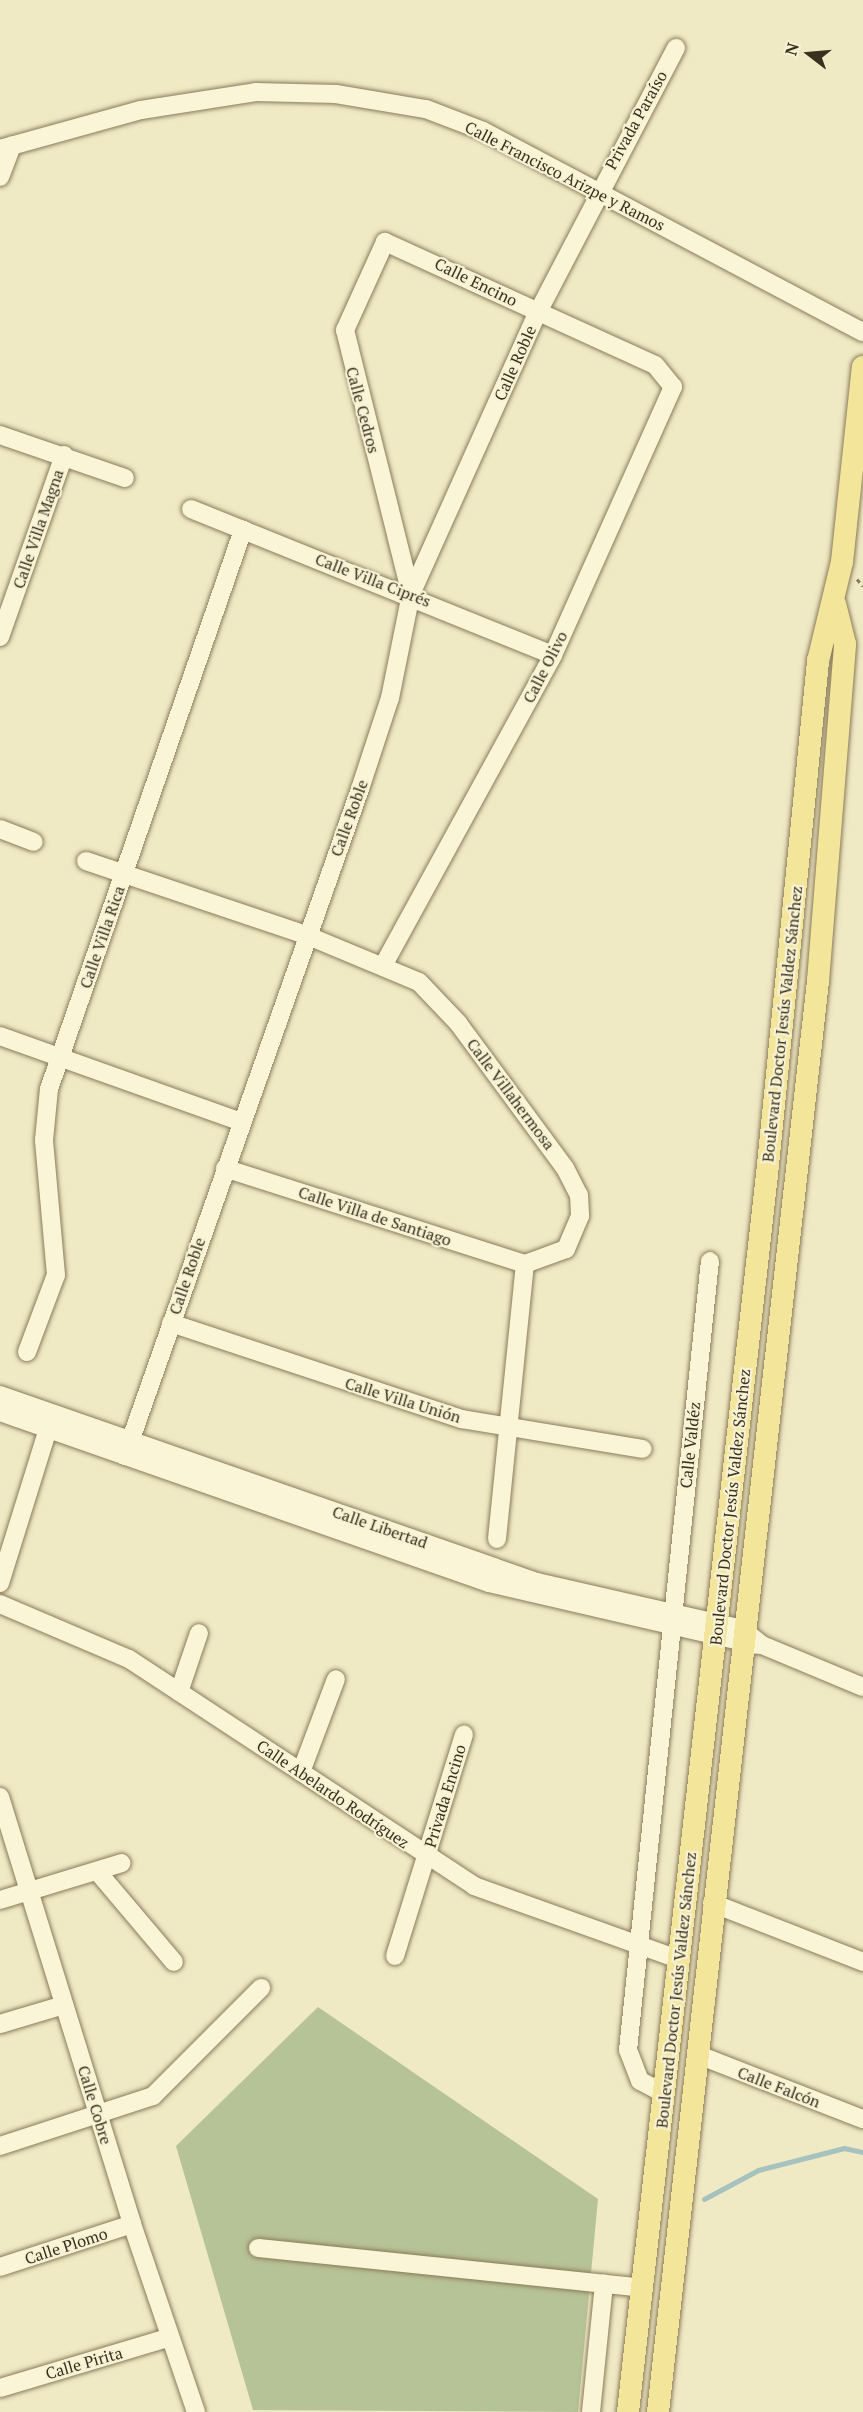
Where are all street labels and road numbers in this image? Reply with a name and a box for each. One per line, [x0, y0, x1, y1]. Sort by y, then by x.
street label: Privada Paraíso [601, 67, 671, 173]
street label: Calle Francisco Arizpe y Ramos [462, 117, 668, 235]
street label: Calle Encino [432, 254, 520, 310]
street label: Calle Roble [490, 322, 540, 404]
street label: Calle Cedros [342, 365, 384, 455]
street label: Calle Villa Magna [9, 467, 67, 591]
street label: Calle Villa Ciprés [312, 549, 434, 611]
street label: Calle Olivo [519, 628, 571, 706]
street label: Calle Roble [326, 777, 372, 859]
street label: Calle Villa Rica [75, 883, 129, 991]
street label: Boulevard Doctor Jesús Valdez Sánchez [758, 885, 806, 1163]
street label: Calle Villahermosa [463, 1034, 559, 1154]
street label: Calle Villa de Santiago [296, 1182, 454, 1250]
street label: Calle Roble [165, 1235, 209, 1317]
street label: Boulevard Doctor Jesús Valdez Sánchez [706, 1368, 754, 1646]
street label: Calle Villa Unión [342, 1373, 464, 1427]
street label: Calle Valdéz [676, 1401, 704, 1489]
street label: Calle Libertad [330, 1502, 430, 1552]
street label: Calle Abelardo Rodríguez [253, 1736, 413, 1852]
street label: Privada Encino [420, 1742, 470, 1850]
street label: Boulevard Doctor Jesús Valdez Sánchez [652, 1851, 700, 2129]
street label: Calle Falcón [735, 2062, 823, 2112]
street label: Calle Cobre [74, 2063, 116, 2147]
street label: Calle Plomo [22, 2224, 110, 2268]
street label: Calle Pirita [43, 2343, 125, 2383]

